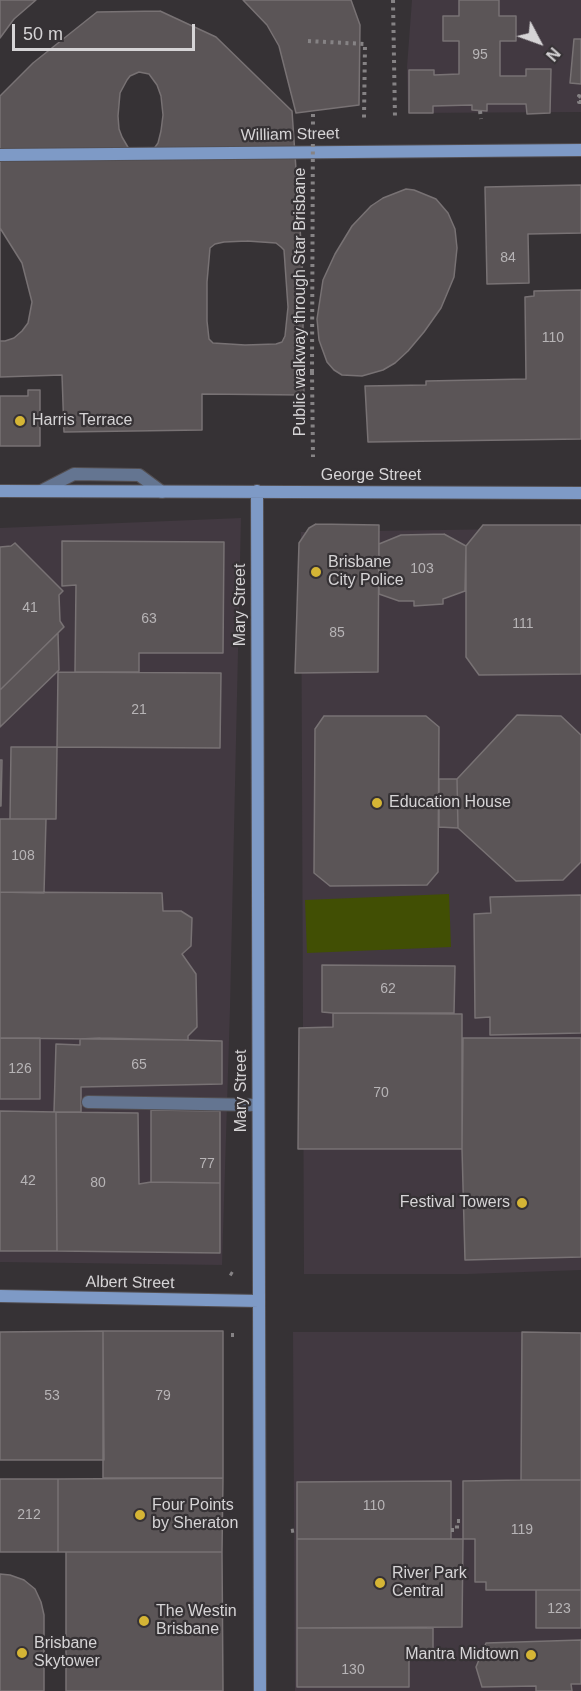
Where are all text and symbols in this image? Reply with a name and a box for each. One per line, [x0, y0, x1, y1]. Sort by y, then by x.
scale bar [15, 12, 198, 50]
north arrow [509, 12, 569, 72]
text: 50 m [23, 24, 63, 44]
text: N [543, 44, 563, 64]
house number: 95 [472, 47, 488, 63]
street label: William Street [241, 125, 339, 145]
street label: Public walkway through Star Brisbane [291, 168, 311, 436]
house number: 84 [500, 250, 516, 266]
house number: 110 [542, 330, 564, 346]
place label: Harris Terrace [32, 411, 132, 431]
marker: Harris Terrace [13, 414, 27, 428]
street label: George Street [321, 466, 421, 486]
place label: Brisbane City Police [328, 553, 404, 591]
house number: 103 [410, 561, 434, 577]
street label: Mary Street [231, 564, 251, 646]
marker: Brisbane City Police [309, 565, 323, 579]
house number: 41 [22, 600, 38, 616]
house number: 63 [141, 611, 157, 627]
house number: 111 [512, 616, 534, 632]
house number: 85 [329, 625, 345, 641]
house number: 21 [131, 702, 147, 718]
place label: Education House [389, 793, 511, 813]
marker: Education House [370, 796, 384, 810]
house number: 108 [11, 848, 35, 864]
house number: 62 [380, 981, 396, 997]
street label: Mary Street [232, 1050, 252, 1132]
house number: 65 [131, 1057, 147, 1073]
house number: 126 [8, 1061, 32, 1077]
house number: 70 [373, 1085, 389, 1101]
house number: 77 [199, 1156, 215, 1172]
house number: 42 [20, 1173, 36, 1189]
house number: 80 [90, 1175, 106, 1191]
place label: Festival Towers [400, 1193, 510, 1213]
marker: Festival Towers [515, 1196, 529, 1210]
street label: Albert Street [85, 1273, 175, 1293]
house number: 53 [44, 1388, 60, 1404]
house number: 79 [155, 1388, 171, 1404]
place label: Four Points by Sheraton [152, 1496, 238, 1534]
house number: 110 [363, 1498, 385, 1514]
house number: 212 [17, 1507, 41, 1523]
marker: Four Points by Sheraton [133, 1508, 147, 1522]
house number: 119 [511, 1522, 533, 1538]
place label: River Park Central [392, 1564, 467, 1602]
marker: River Park Central [373, 1576, 387, 1590]
house number: 123 [547, 1601, 571, 1617]
place label: The Westin Brisbane [156, 1602, 237, 1640]
marker: The Westin Brisbane [137, 1614, 151, 1628]
place label: Brisbane Skytower [34, 1634, 100, 1672]
place label: Mantra Midtown [405, 1645, 519, 1665]
marker: Brisbane Skytower [15, 1646, 29, 1660]
marker: Mantra Midtown [524, 1648, 538, 1662]
house number: 130 [341, 1662, 365, 1678]

